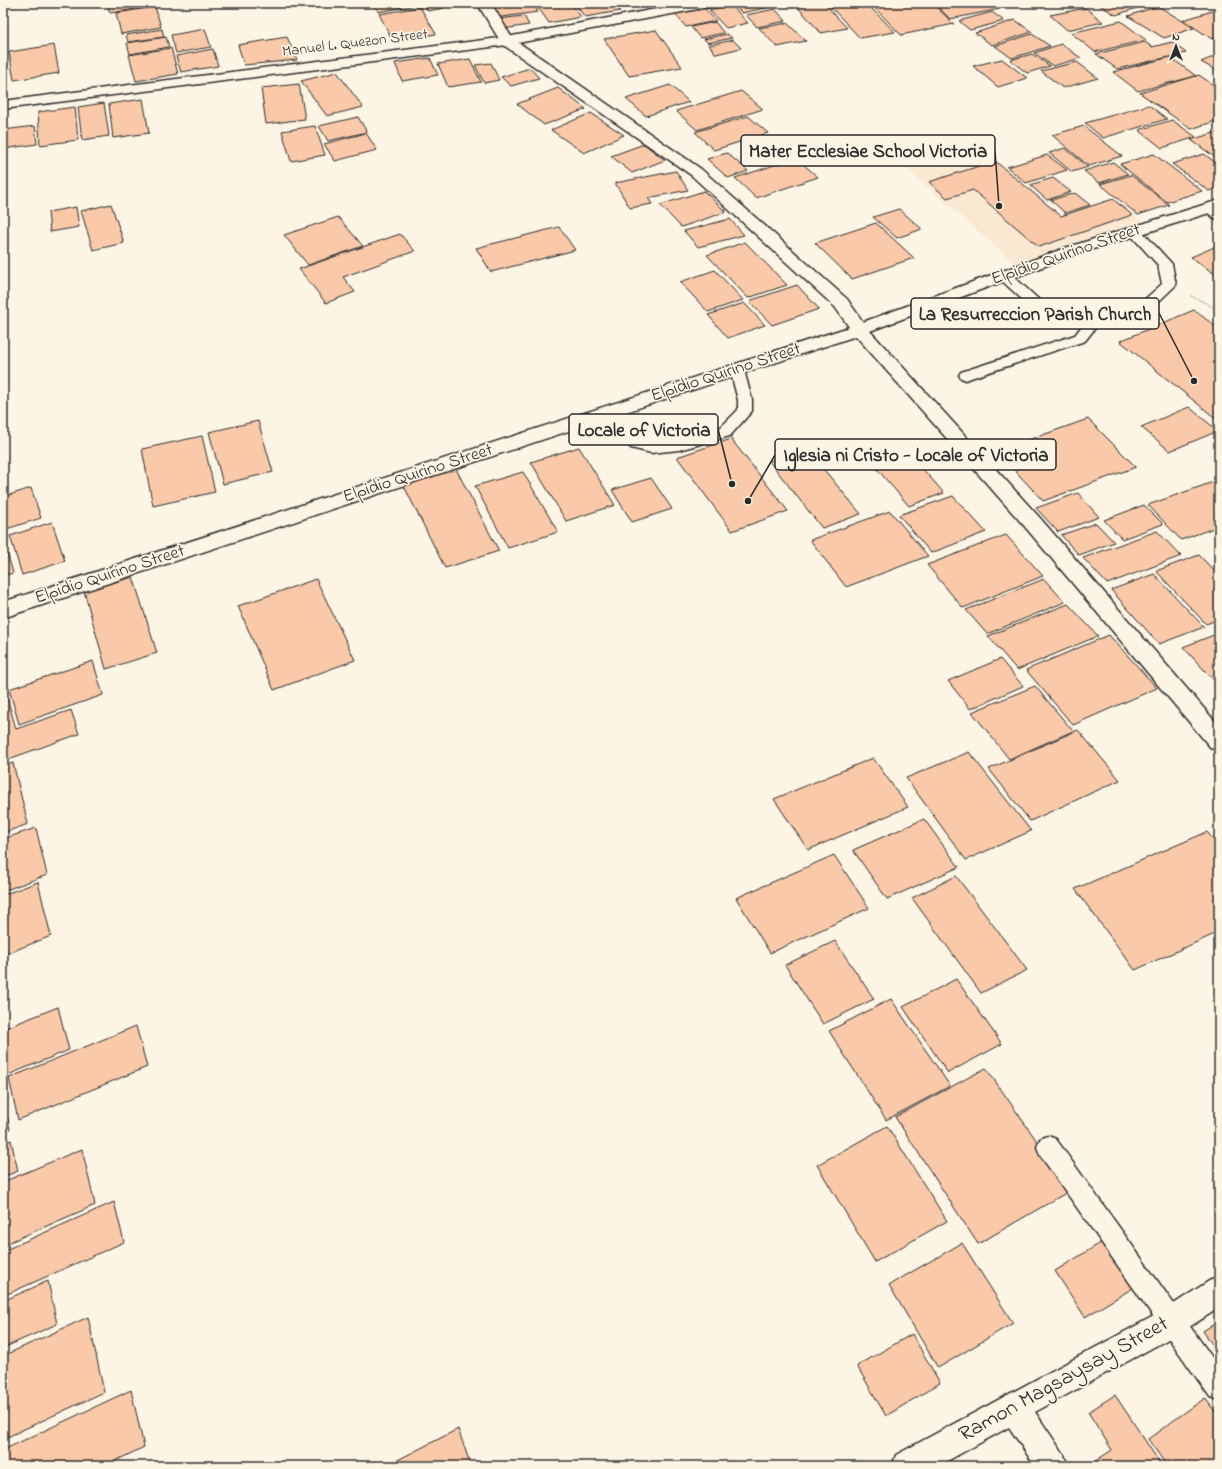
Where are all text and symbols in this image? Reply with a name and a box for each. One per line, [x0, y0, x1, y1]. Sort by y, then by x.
street label: Manuel L. Quezon Street [281, 23, 429, 63]
north arrow [1156, 26, 1196, 66]
text: N [1172, 29, 1180, 45]
callout: Mater Ecclesiae School Victoria [741, 135, 995, 166]
text: Mater Ecclesiae School Victoria [749, 139, 987, 166]
street label: Elpidio Quirino Street [988, 217, 1144, 293]
callout: La Resurreccion Parish Church [911, 298, 1159, 329]
text: La Resurreccion Parish Church [919, 302, 1151, 329]
street label: Elpidio Quirino Street [648, 337, 804, 409]
callout: Locale of Victoria [569, 414, 718, 445]
text: Locale of Victoria [577, 418, 711, 445]
street label: Elpidio Quirino Street [340, 438, 496, 510]
callout: Iglesia ni Cristo - Locale of Victoria [775, 439, 1056, 470]
text: Iglesia ni Cristo - Locale of Victoria [784, 443, 1048, 472]
street label: Elpidio Quirino Street [32, 539, 188, 611]
street label: Ramon Magsaysay Street [953, 1309, 1176, 1452]

